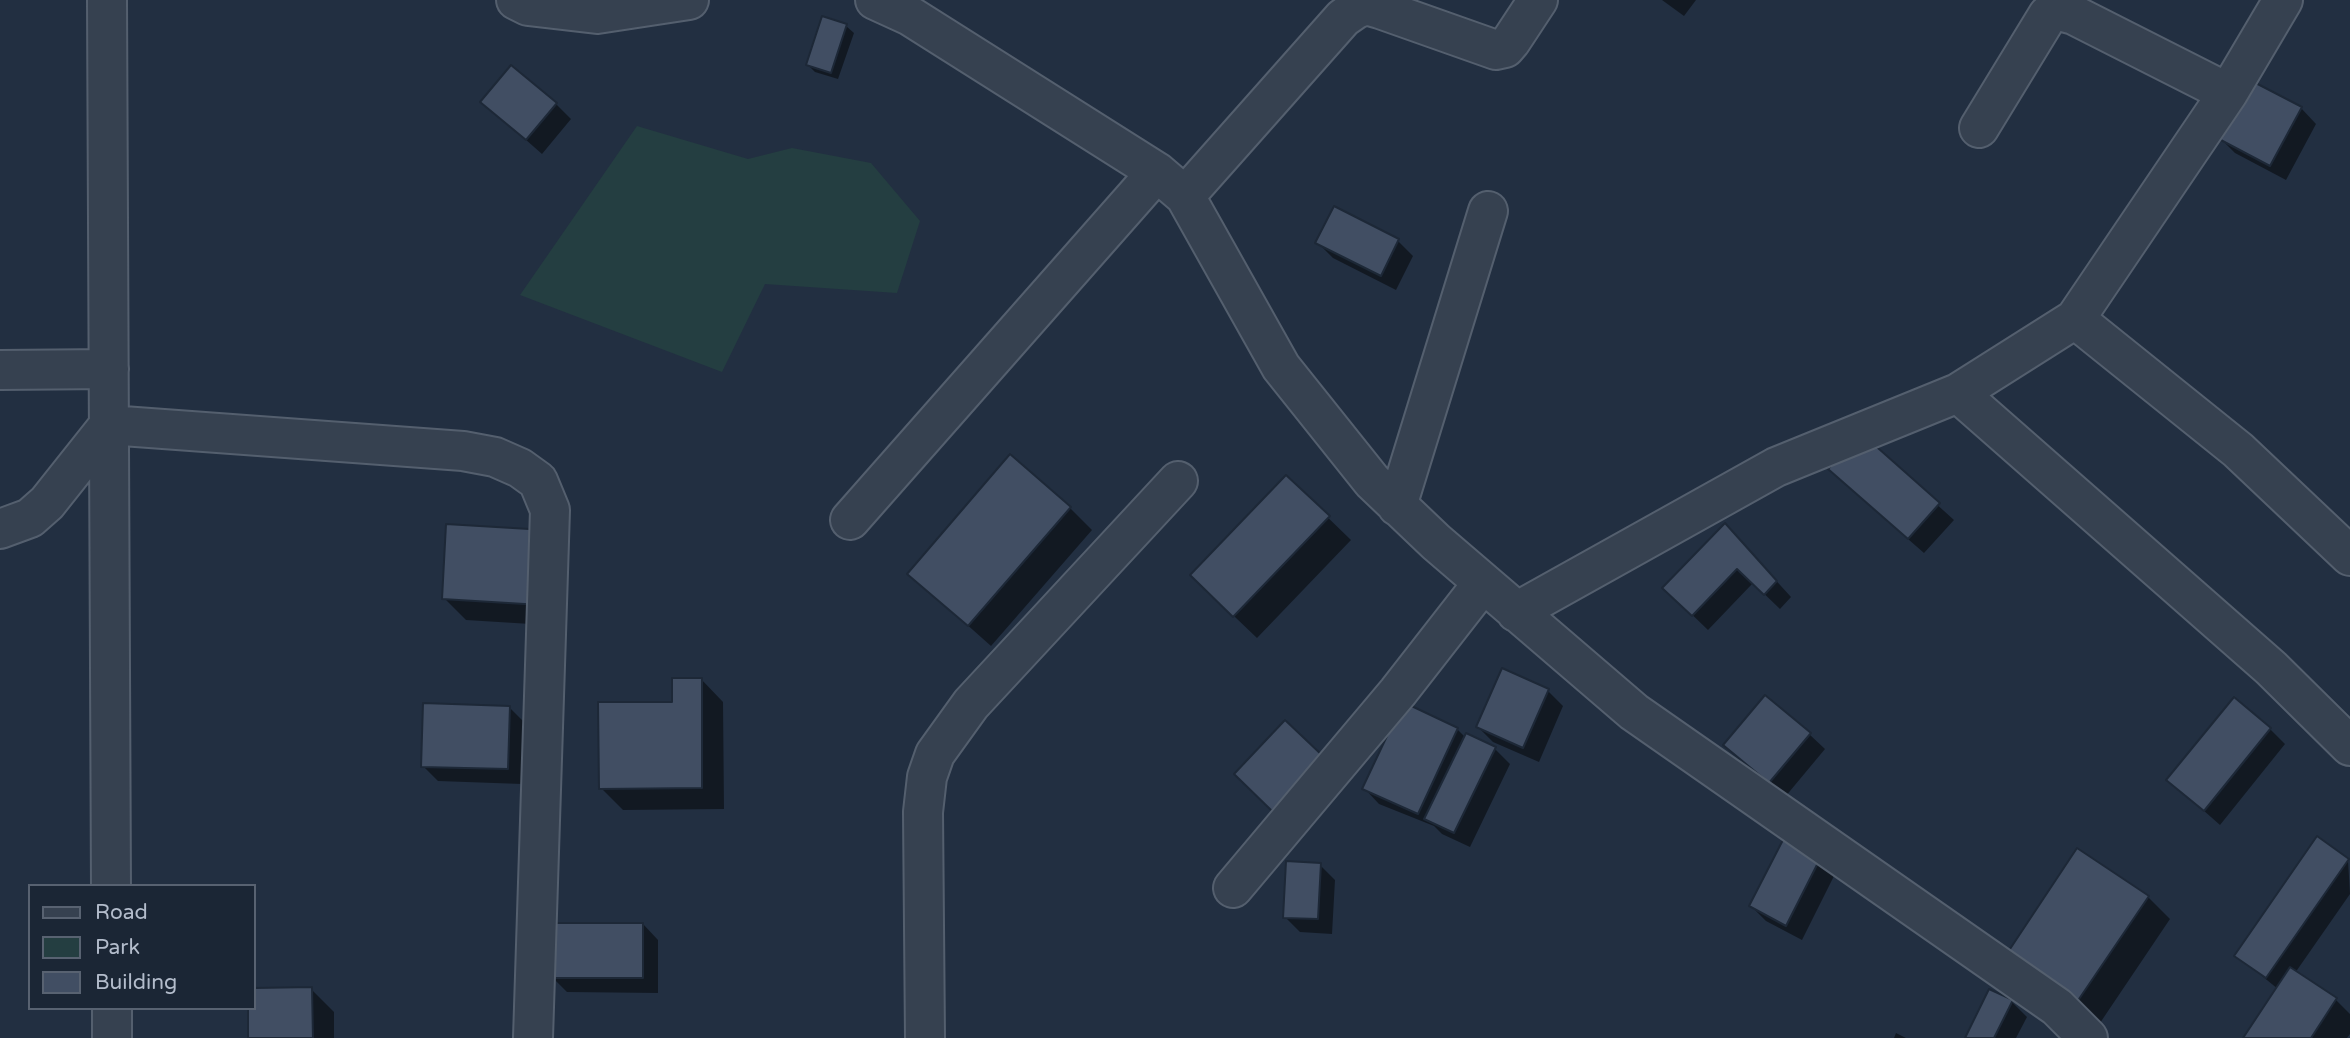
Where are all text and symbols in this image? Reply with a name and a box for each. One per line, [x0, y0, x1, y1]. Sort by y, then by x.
legend [28, 884, 256, 1010]
text: Road [95, 900, 148, 925]
text: Park [95, 935, 140, 960]
text: Building [95, 970, 177, 995]

